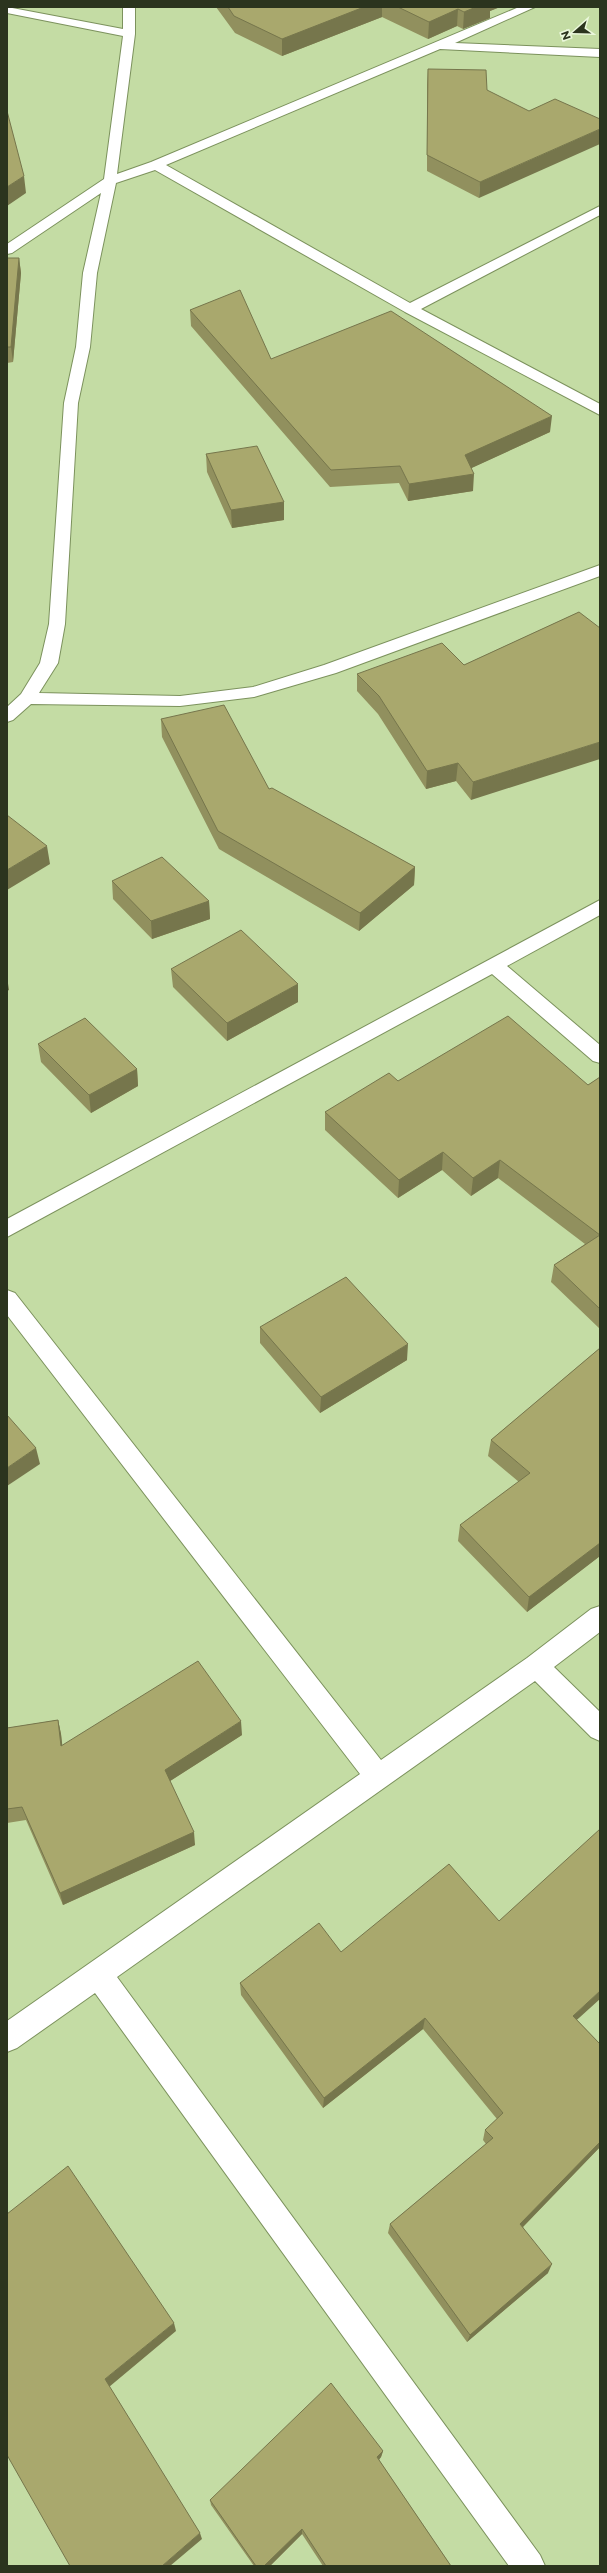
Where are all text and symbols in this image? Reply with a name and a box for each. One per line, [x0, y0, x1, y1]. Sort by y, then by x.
north arrow [555, 12, 595, 52]
text: N [558, 29, 574, 42]

